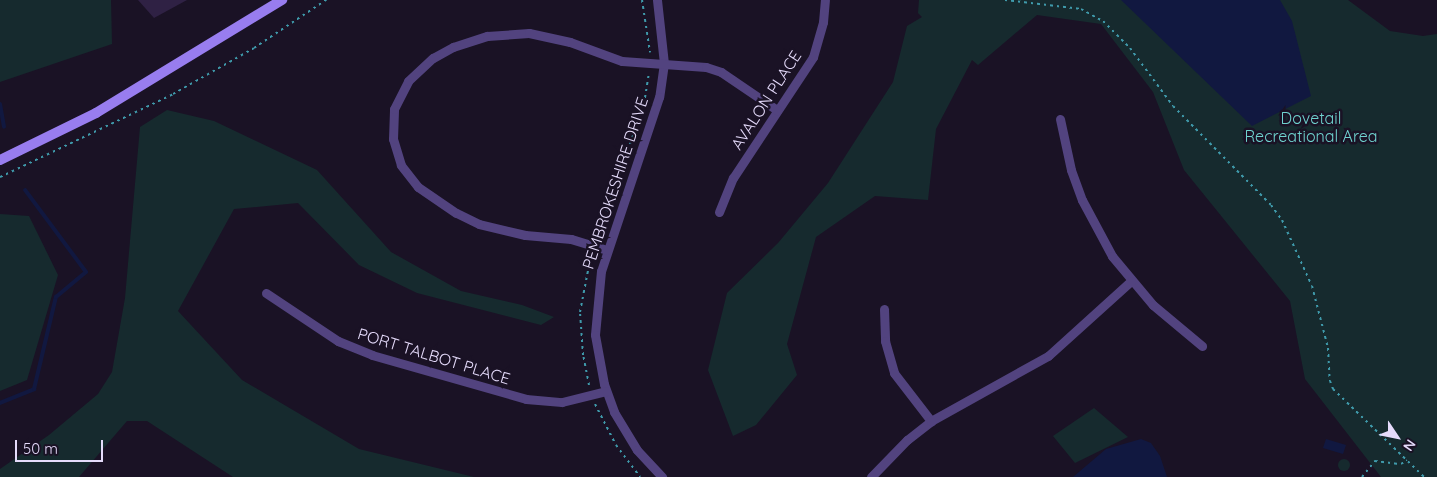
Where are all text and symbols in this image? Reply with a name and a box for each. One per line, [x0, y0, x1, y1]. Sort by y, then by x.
street label: AVALON PLACE [727, 47, 805, 153]
street label: PEMBROKESHIRE DRIVE [578, 95, 652, 271]
park label: Dovetail Recreational Area [1244, 108, 1378, 146]
street label: PORT TALBOT PLACE [356, 324, 512, 388]
north arrow [1372, 412, 1422, 462]
scale bar [18, 430, 105, 462]
text: N [1399, 436, 1420, 455]
text: 50 m [23, 439, 58, 458]

